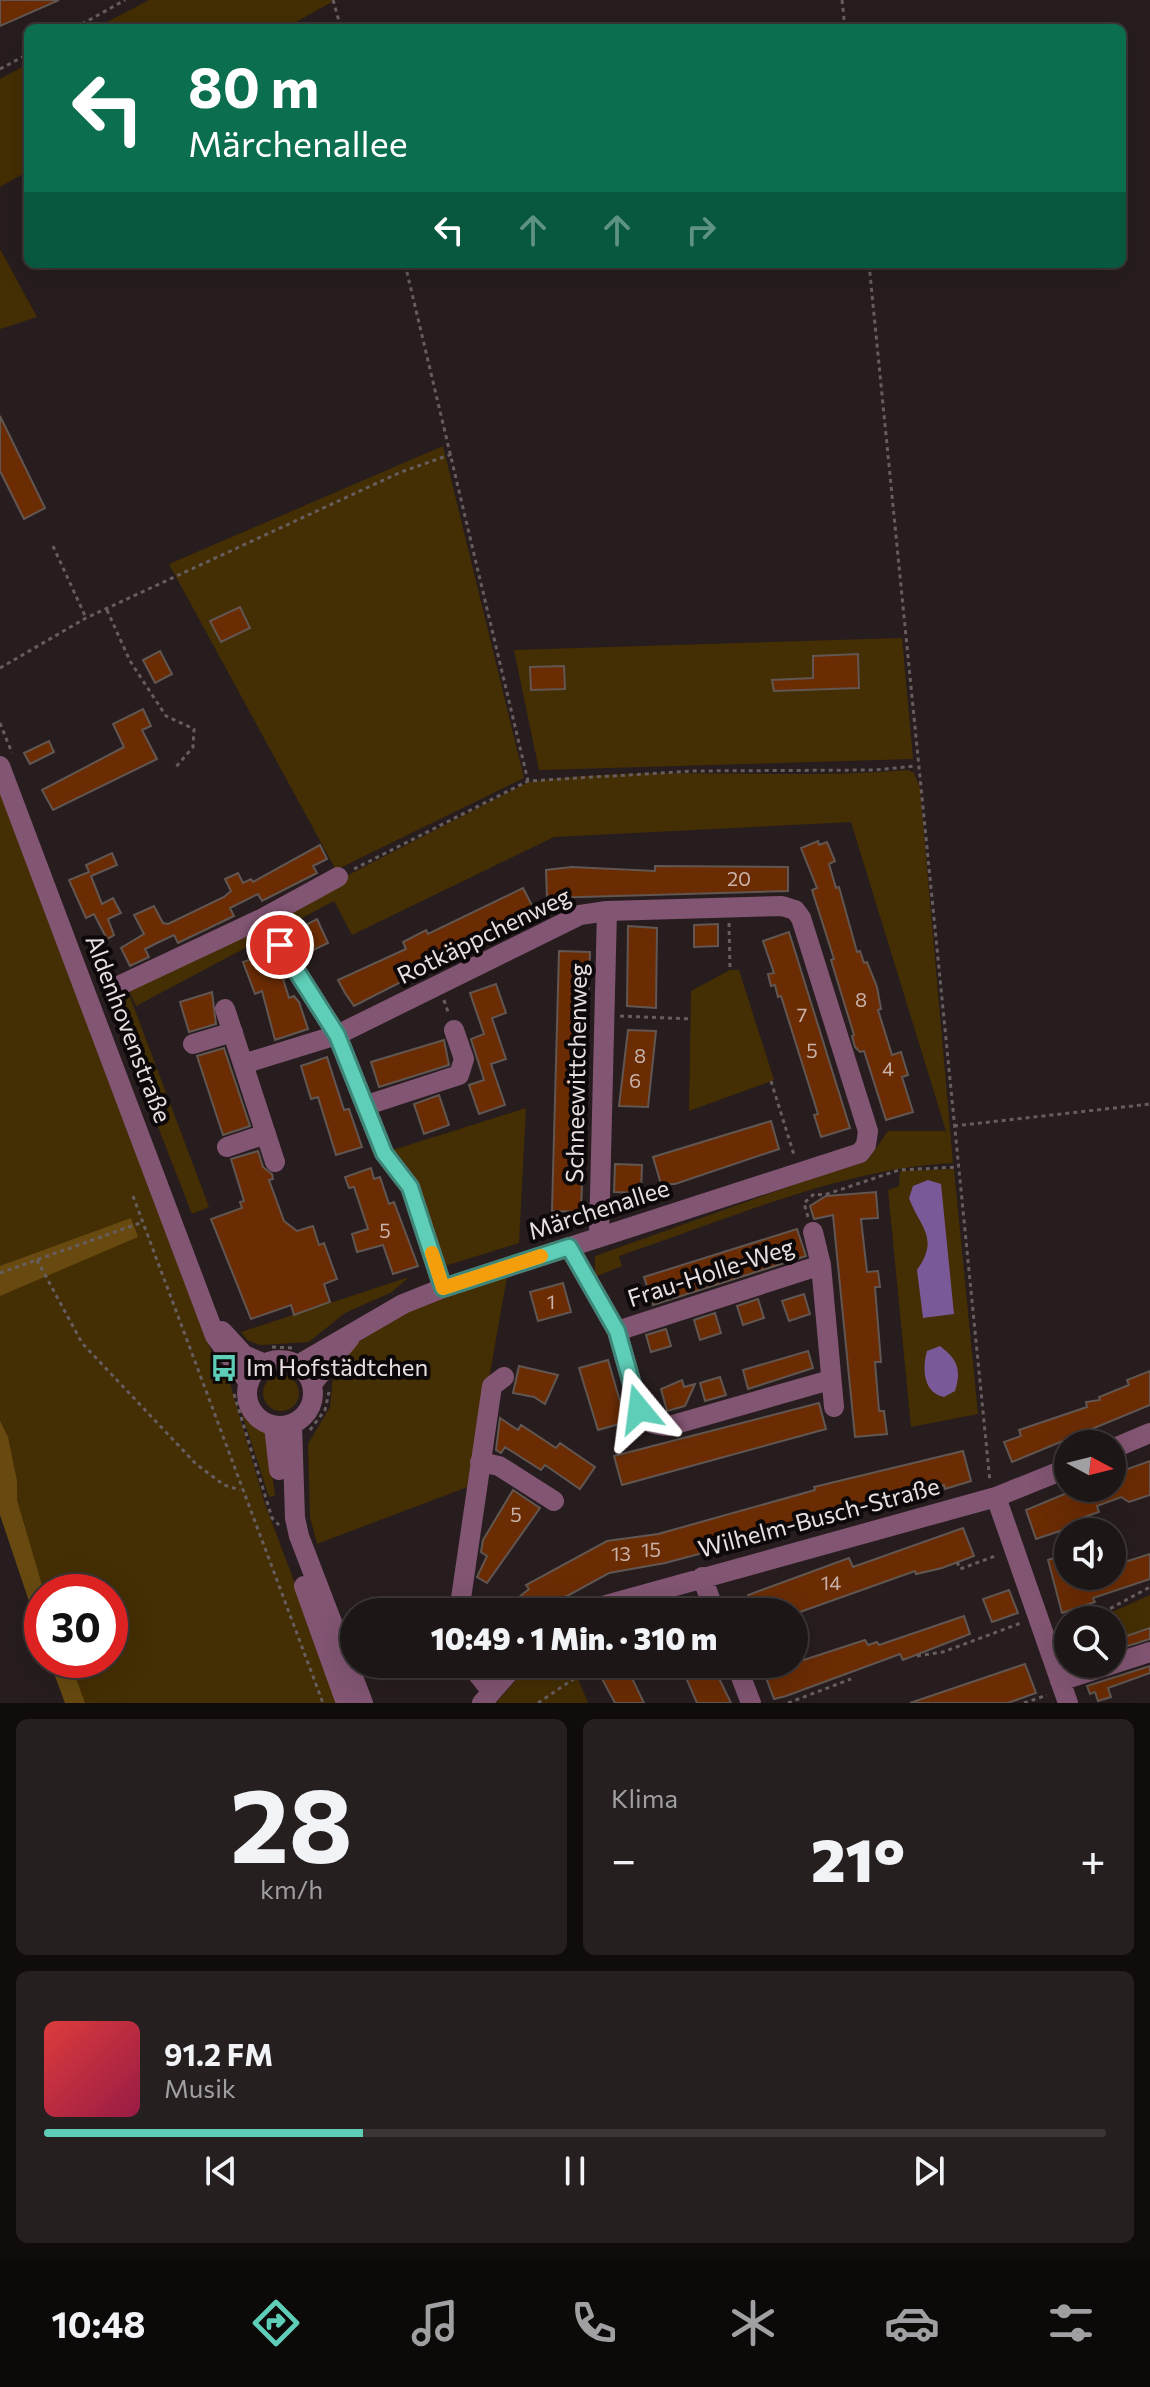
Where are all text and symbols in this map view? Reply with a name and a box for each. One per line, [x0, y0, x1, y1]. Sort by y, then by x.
text: 80 m [188, 51, 319, 120]
icon: left [56, 56, 160, 160]
text: Märchenallee [188, 120, 408, 164]
icon: left [427, 208, 471, 252]
icon: ahead [511, 208, 555, 252]
icon: ahead [595, 208, 639, 252]
icon: right [679, 208, 723, 252]
house number: 20 [727, 866, 751, 890]
street label: Rotkäppchenweg [392, 880, 575, 989]
pin [246, 911, 314, 979]
icon: arrive [258, 923, 302, 967]
street label: Aldenhovenstraße [80, 931, 179, 1126]
street label: Schneewittchenweg [559, 963, 592, 1183]
house number: 8 [855, 987, 867, 1011]
house number: 7 [797, 1002, 807, 1026]
house number: 5 [806, 1038, 818, 1062]
house number: 8 [634, 1043, 646, 1067]
house number: 4 [882, 1056, 894, 1080]
house number: 6 [629, 1068, 641, 1092]
street label: Märchenallee [524, 1172, 673, 1245]
house number: 5 [379, 1218, 391, 1242]
street label: Frau-Holle-Weg [624, 1231, 797, 1312]
house number: 1 [547, 1289, 555, 1313]
place label: Im Hofstädtchen [246, 1352, 428, 1381]
bus stop icon: Im Hofstädtchen [209, 1353, 239, 1383]
position arrow [597, 1367, 681, 1451]
north arrow [1054, 1430, 1126, 1502]
map controls [1054, 1430, 1126, 1678]
street label: Wilhelm-Busch-Straße [695, 1470, 942, 1563]
house number: 5 [510, 1502, 522, 1526]
button: sound [1054, 1518, 1126, 1590]
house number: 15 [641, 1537, 661, 1561]
house number: 13 [611, 1541, 631, 1565]
house number: 14 [821, 1570, 841, 1594]
speed limit sign: 30 [24, 1574, 128, 1678]
button: search [1054, 1606, 1126, 1678]
text: 10:49 · 1 Min. · 310 m [431, 1619, 717, 1656]
text: 28 [230, 1757, 353, 1884]
text: Klima [611, 1782, 678, 1813]
text: 21° [811, 1821, 905, 1894]
text: − [611, 1831, 636, 1885]
text: + [1080, 1831, 1106, 1885]
text: km/h [260, 1873, 323, 1904]
text: 91.2 FM [164, 2035, 273, 2072]
text: Musik [164, 2072, 236, 2103]
icon: previous [199, 2149, 243, 2193]
icon: pause [553, 2149, 597, 2193]
icon: next [907, 2149, 951, 2193]
icon: directions [248, 2295, 304, 2351]
icon: music [407, 2295, 463, 2351]
icon: phone [566, 2295, 622, 2351]
icon: climate [725, 2295, 781, 2351]
icon: car [884, 2295, 940, 2351]
icon: filters [1043, 2295, 1099, 2351]
text: 10:48 [51, 2301, 146, 2345]

